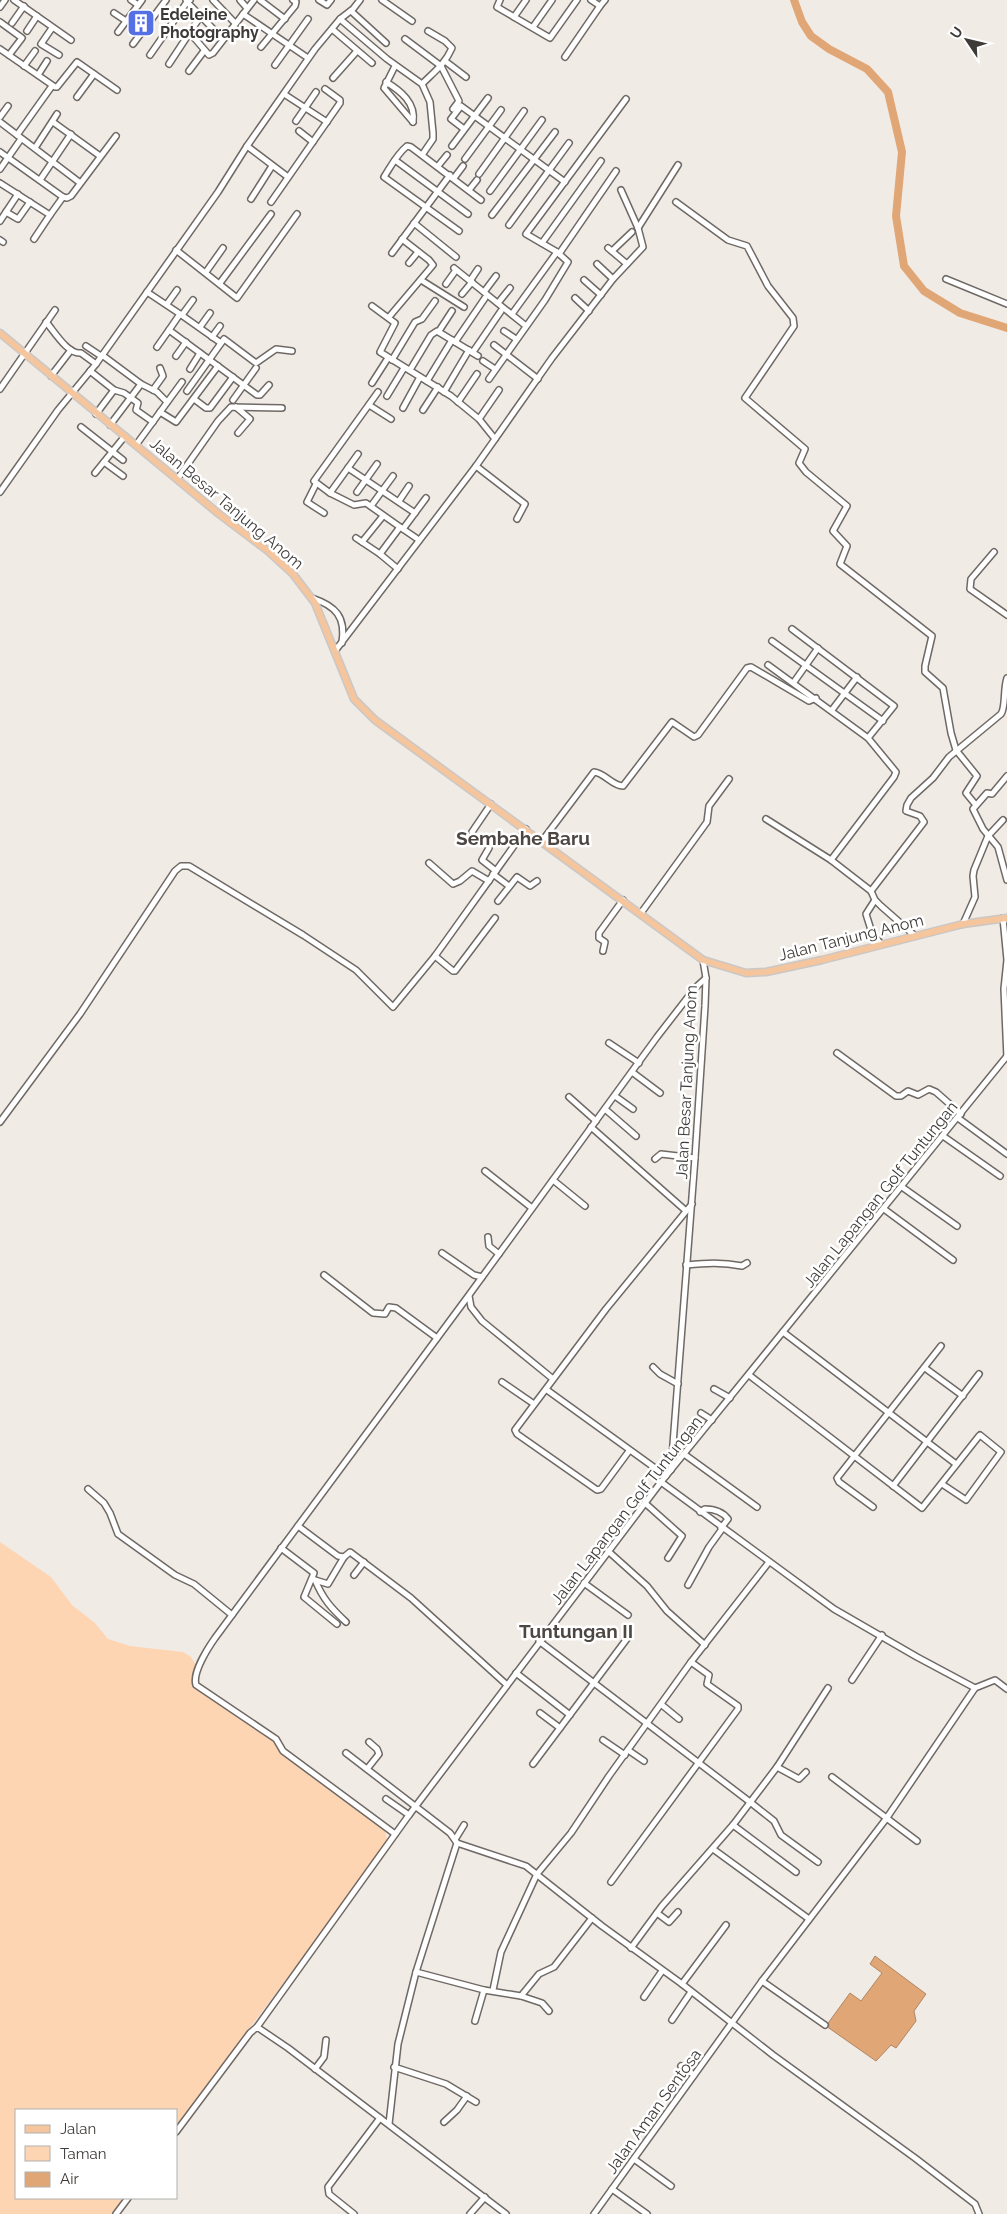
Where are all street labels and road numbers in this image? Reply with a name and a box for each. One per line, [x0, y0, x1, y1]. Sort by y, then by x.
street label: Jalan Besar Tanjung Anom [146, 434, 307, 573]
street label: Jalan Tanjung Anom [777, 910, 926, 965]
street label: Jalan Besar Tanjung Anom [672, 984, 701, 1180]
street label: Jalan Lapangan Golf Tuntungan [799, 1097, 961, 1291]
street label: Jalan Lapangan Golf Tuntungan [547, 1412, 706, 1608]
street label: Jalan Aman Sentosa [602, 2045, 705, 2177]

